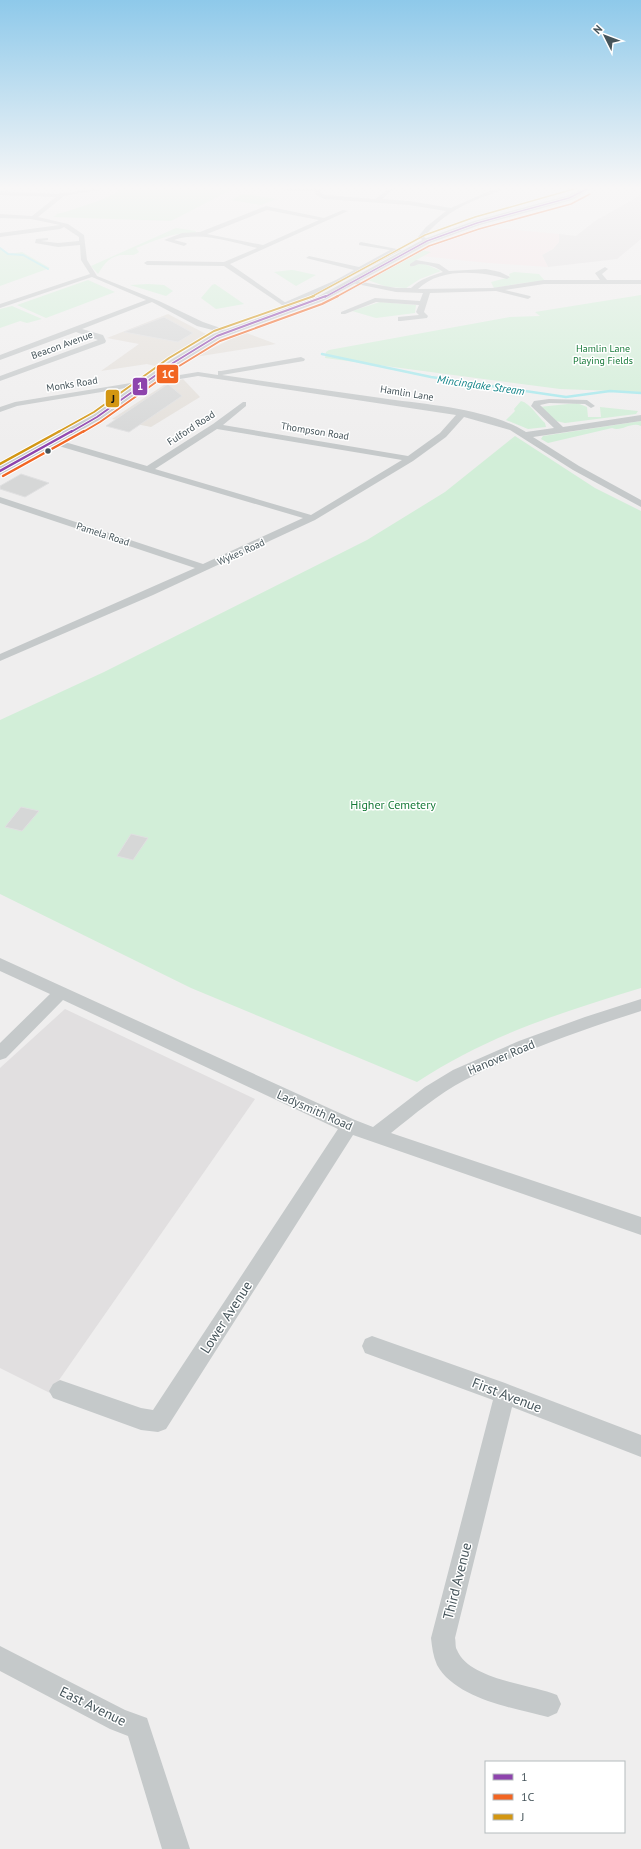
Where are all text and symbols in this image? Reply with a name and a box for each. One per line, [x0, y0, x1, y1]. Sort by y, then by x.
north arrow [585, 16, 625, 56]
text: N [590, 22, 605, 37]
street label: Beacon Avenue [29, 328, 95, 362]
park label: Hamlin Lane Playing Fields [573, 342, 633, 367]
line badge: 1C [156, 364, 179, 384]
text: 1C [162, 367, 174, 381]
water label: Mincinglake Stream [436, 372, 526, 398]
street label: Monks Road [46, 374, 98, 394]
line badge: 1 [132, 377, 148, 396]
text: 1 [137, 379, 143, 393]
street label: Hamlin Lane [379, 382, 435, 404]
line badge: J [105, 389, 120, 408]
text: J [110, 392, 115, 406]
street label: Fulford Road [165, 408, 217, 448]
street label: Thompson Road [280, 419, 350, 443]
unlabelled marker [43, 446, 53, 456]
street label: Pamela Road [75, 519, 131, 549]
street label: Wykes Road [215, 536, 267, 568]
park label: Higher Cemetery [350, 797, 436, 812]
street label: Hanover Road [465, 1036, 537, 1078]
street label: Ladysmith Road [275, 1087, 355, 1133]
street label: Lower Avenue [196, 1277, 256, 1357]
street label: First Avenue [470, 1373, 544, 1417]
street label: Third Avenue [439, 1541, 475, 1621]
street label: East Avenue [57, 1682, 129, 1730]
legend [485, 1761, 625, 1833]
text: 1 [521, 1769, 528, 1784]
text: 1C [521, 1789, 535, 1804]
text: J [520, 1809, 525, 1824]

